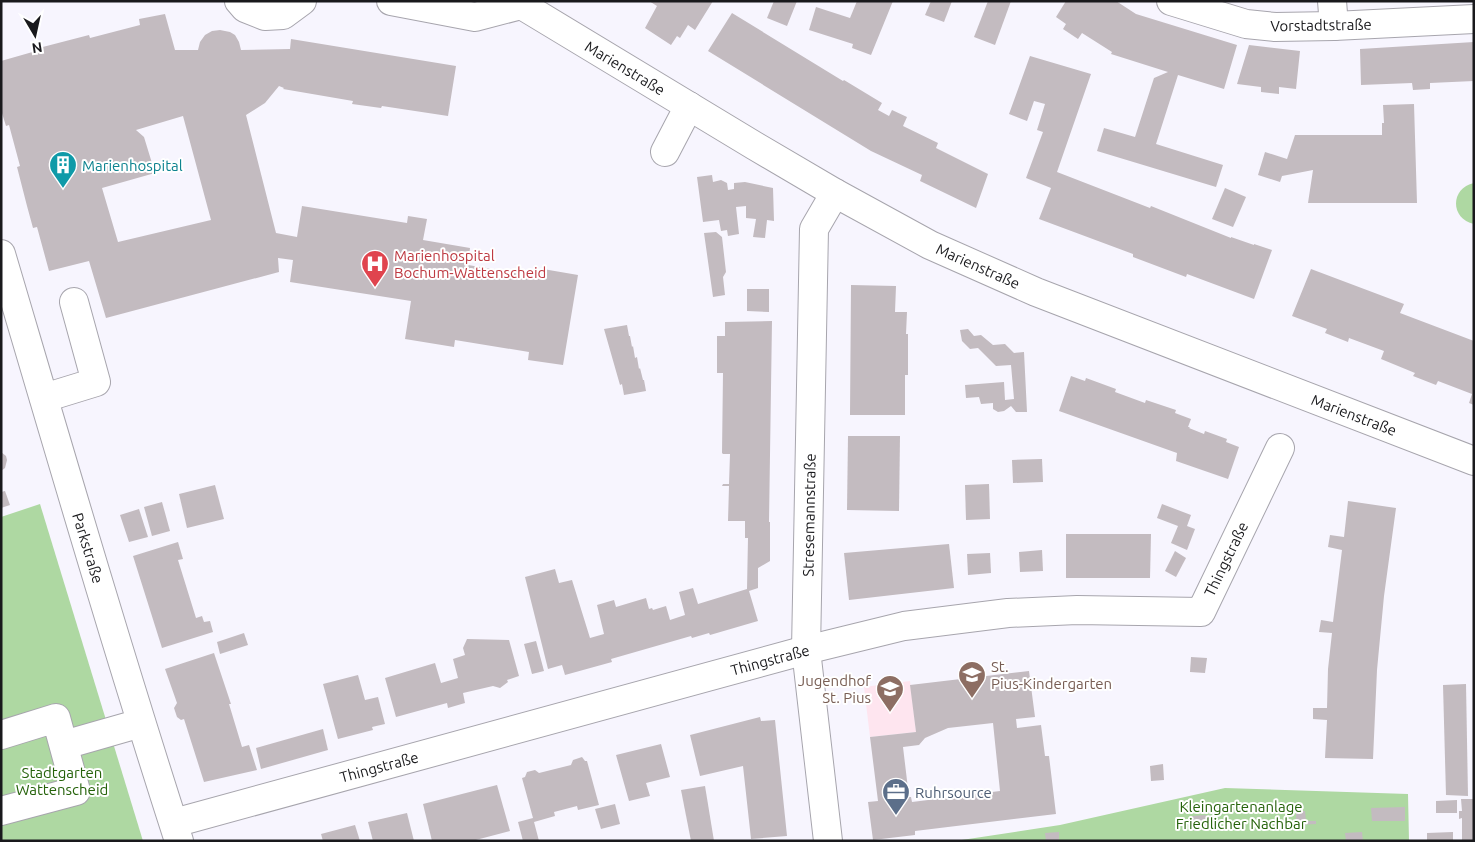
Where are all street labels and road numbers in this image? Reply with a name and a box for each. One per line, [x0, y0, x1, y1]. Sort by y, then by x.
street label: Vorstadtstraße [1270, 16, 1372, 34]
street label: Marienstraße [582, 38, 668, 98]
street label: Marienstraße [933, 240, 1023, 292]
street label: Marienstraße [1309, 391, 1399, 439]
street label: Stresemannstraße [799, 453, 819, 577]
street label: Parkstraße [69, 511, 107, 585]
street label: Thingstraße [1201, 519, 1251, 599]
street label: Thingstraße [729, 641, 811, 679]
street label: Thingstraße [338, 748, 420, 786]

